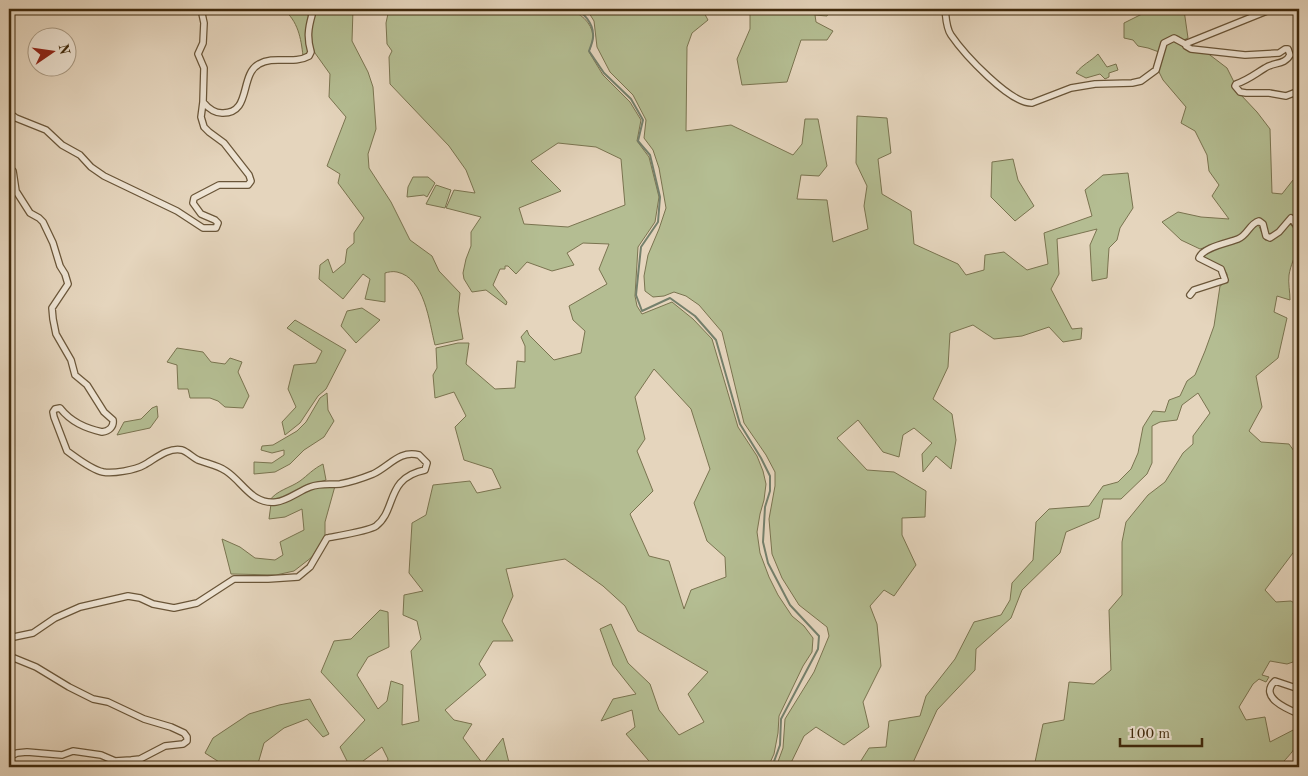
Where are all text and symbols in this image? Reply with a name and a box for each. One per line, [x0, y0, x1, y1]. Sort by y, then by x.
north arrow [28, 28, 78, 78]
text: N [56, 43, 72, 56]
scale bar [1120, 716, 1203, 748]
text: 100 m [1128, 727, 1170, 742]

